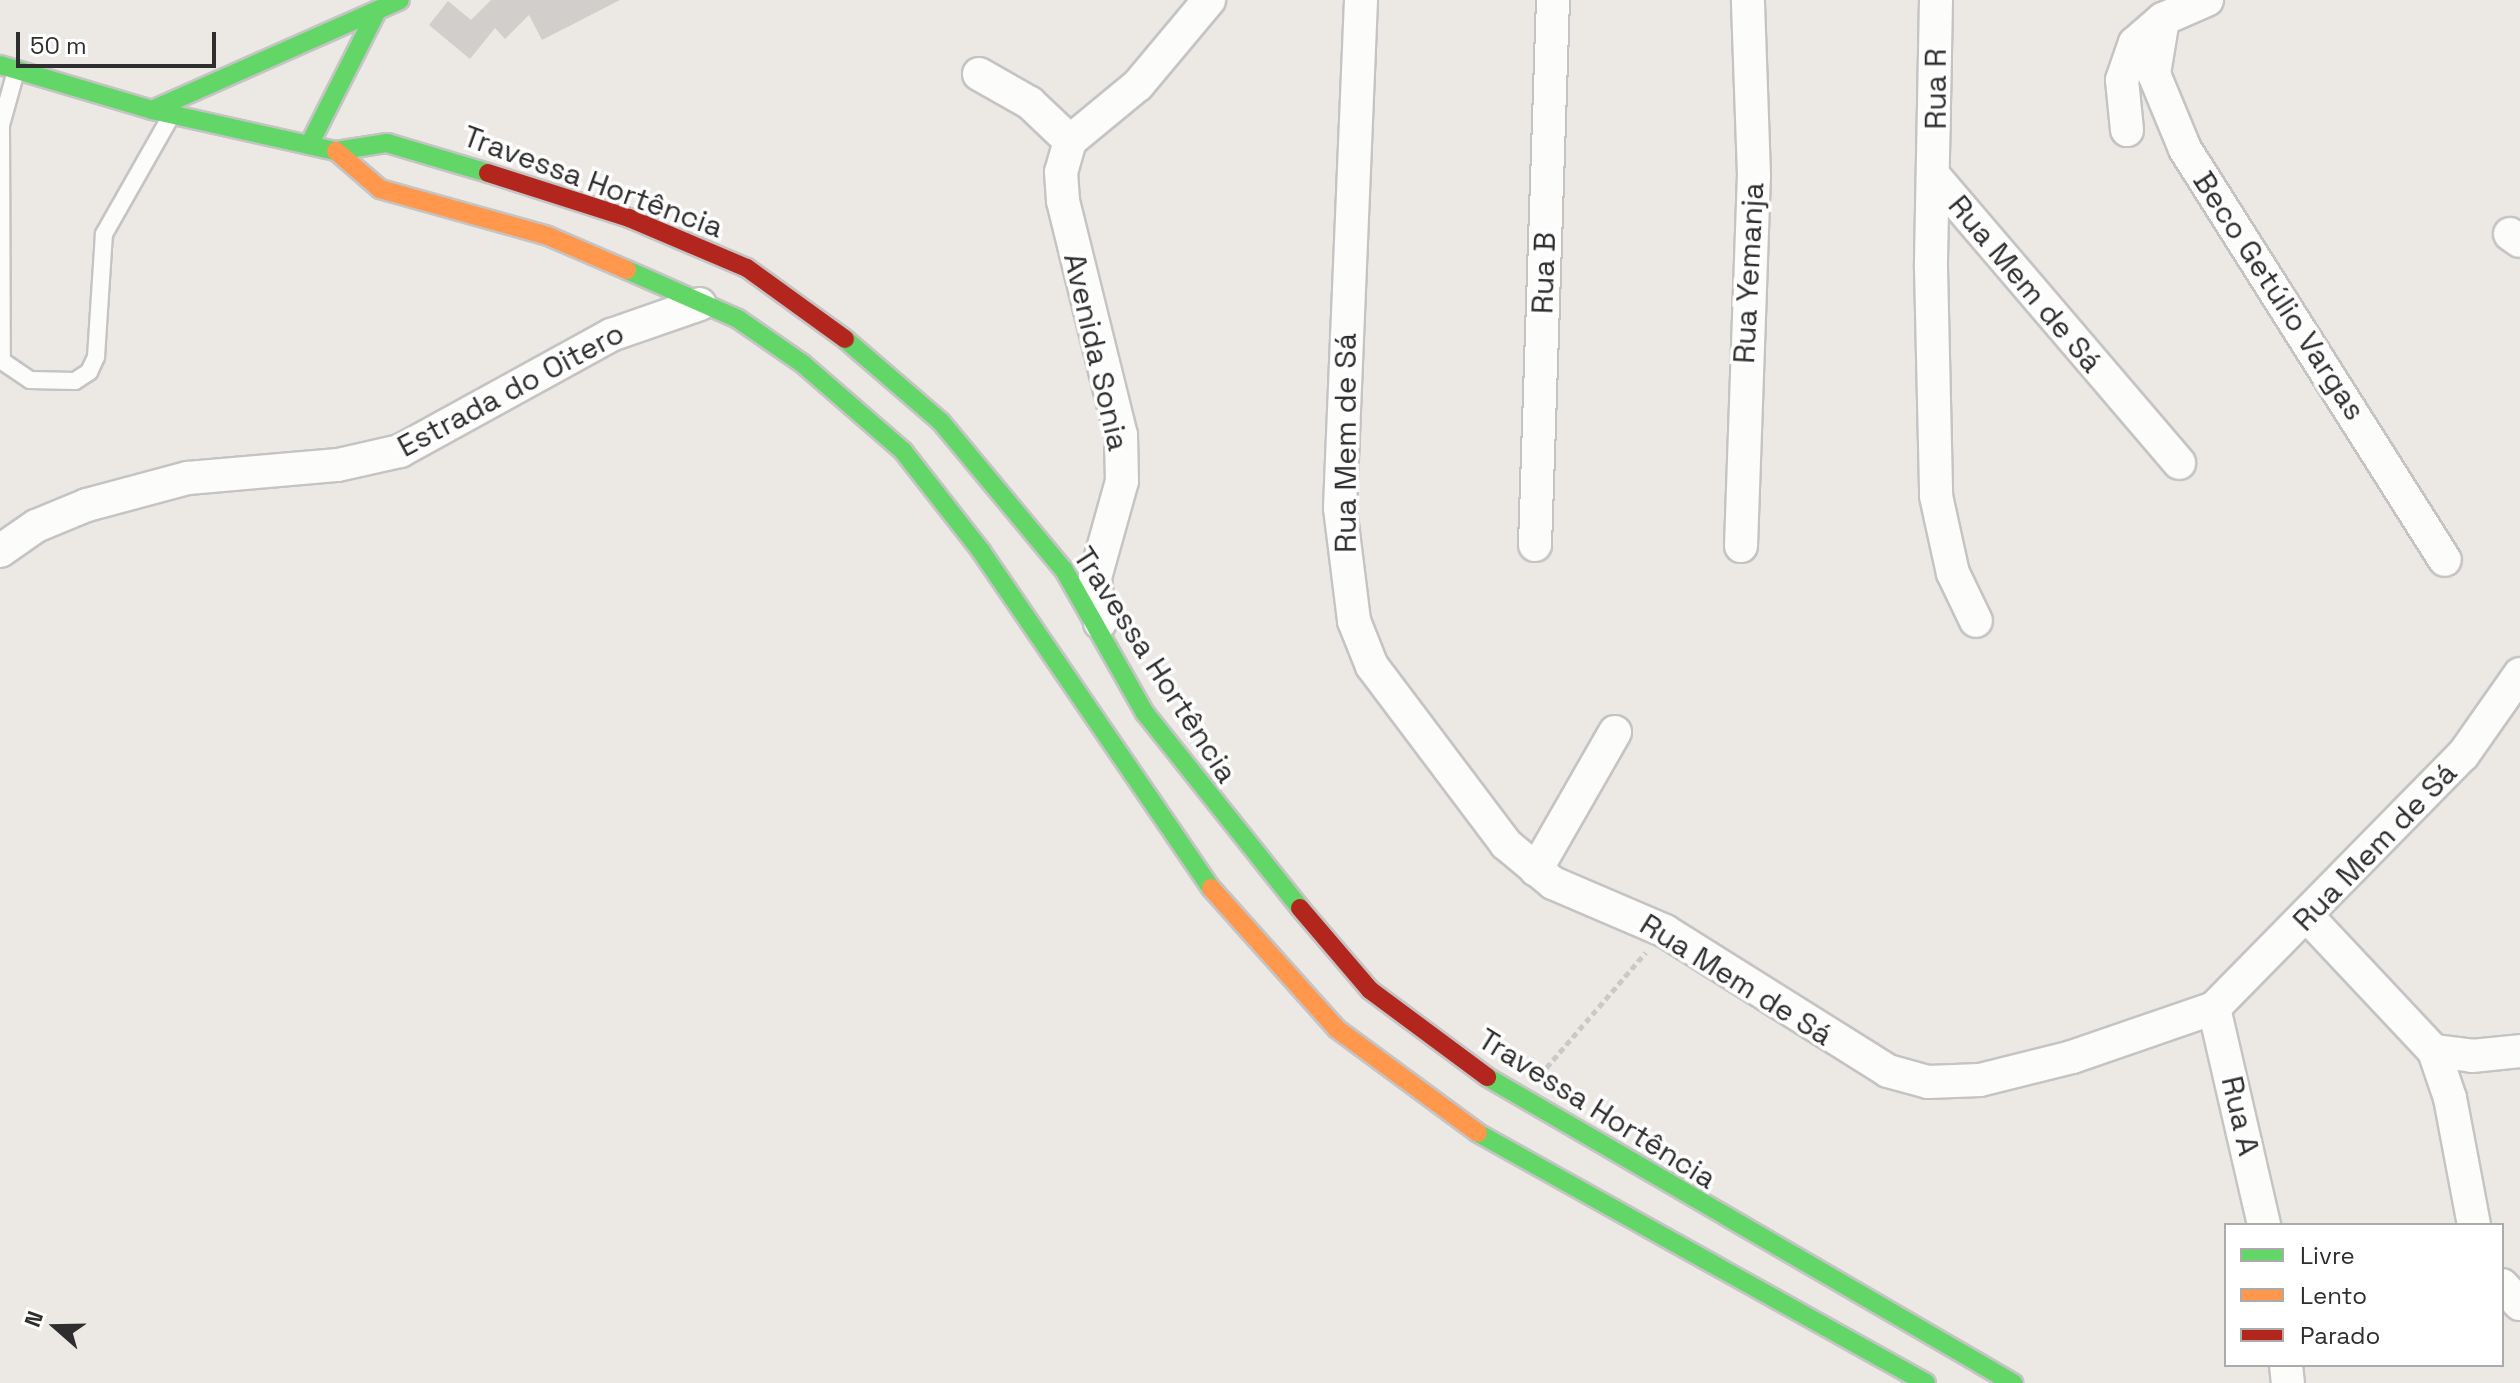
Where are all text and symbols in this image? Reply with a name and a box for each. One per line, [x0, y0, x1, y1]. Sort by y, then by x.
scale bar [20, 16, 220, 66]
text: 50 m [30, 30, 87, 61]
street label: Rua R [1918, 48, 1954, 130]
street label: Travessa Hortência [458, 118, 728, 246]
street label: Beco Getúlio Vargas [2185, 165, 2373, 427]
street label: Rua Yemanja [1726, 181, 1772, 365]
street label: Rua Mem de Sá [1941, 188, 2109, 380]
street label: Rua B [1525, 231, 1563, 315]
street label: Avenida Sonia [1056, 250, 1136, 454]
street label: Estrada do Oitero [392, 315, 630, 465]
street label: Rua Mem de Sá [1328, 333, 1364, 553]
street label: Travessa Hortência [1065, 540, 1245, 790]
street label: Rua Mem de Sá [2286, 755, 2464, 939]
street label: Rua Mem de Sá [1633, 906, 1839, 1054]
street label: Travessa Hortência [1471, 1021, 1723, 1197]
street label: Rua A [2213, 1072, 2267, 1160]
legend [2224, 1223, 2504, 1367]
text: Livre [2300, 1240, 2355, 1271]
text: Lento [2300, 1280, 2367, 1311]
north arrow [16, 1287, 96, 1367]
text: N [18, 1307, 49, 1331]
text: Parado [2300, 1320, 2380, 1351]

